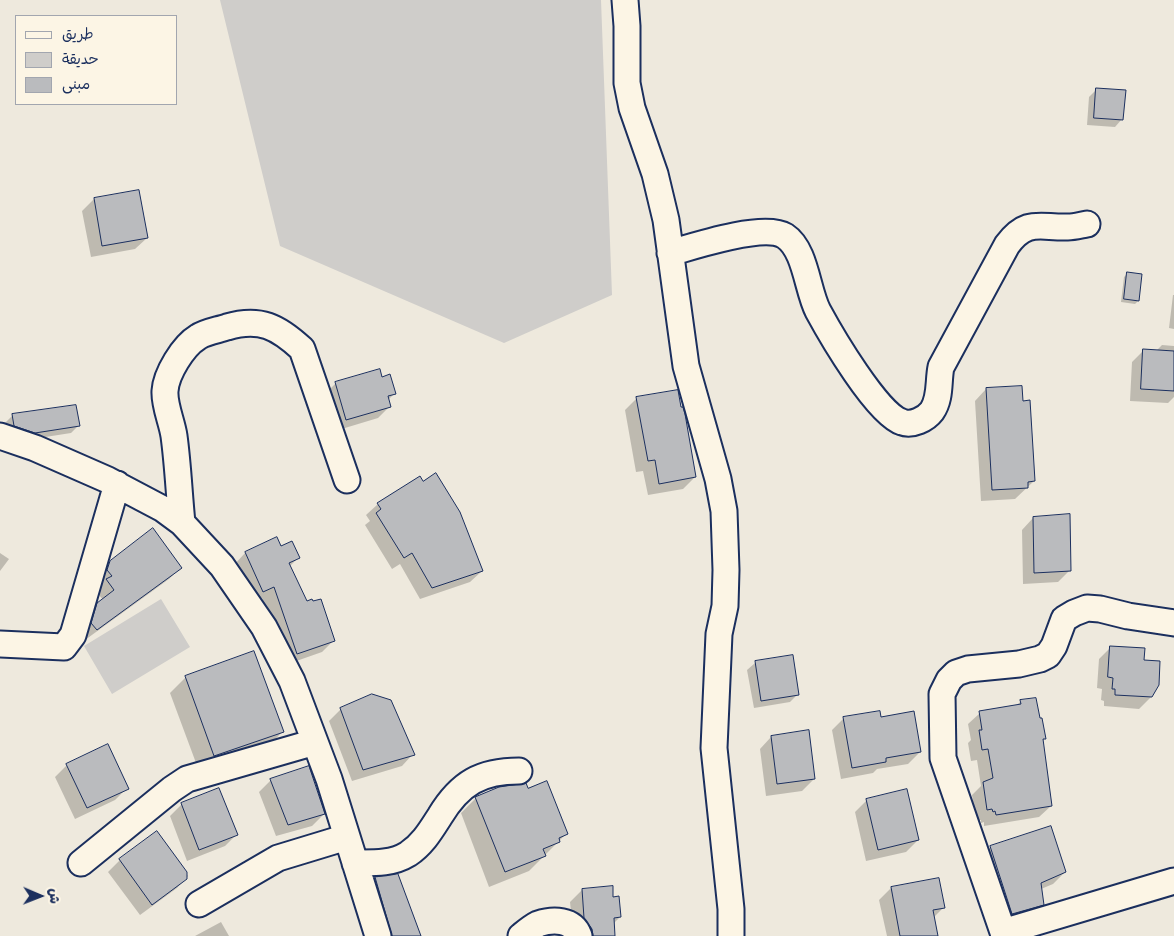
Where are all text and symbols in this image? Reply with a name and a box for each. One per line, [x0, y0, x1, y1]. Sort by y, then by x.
legend [15, 15, 178, 105]
text: طريق [62, 24, 94, 44]
text: حديقة [62, 49, 99, 69]
text: مبنى [62, 74, 90, 94]
north arrow [15, 871, 65, 921]
text: ش [46, 888, 64, 904]

